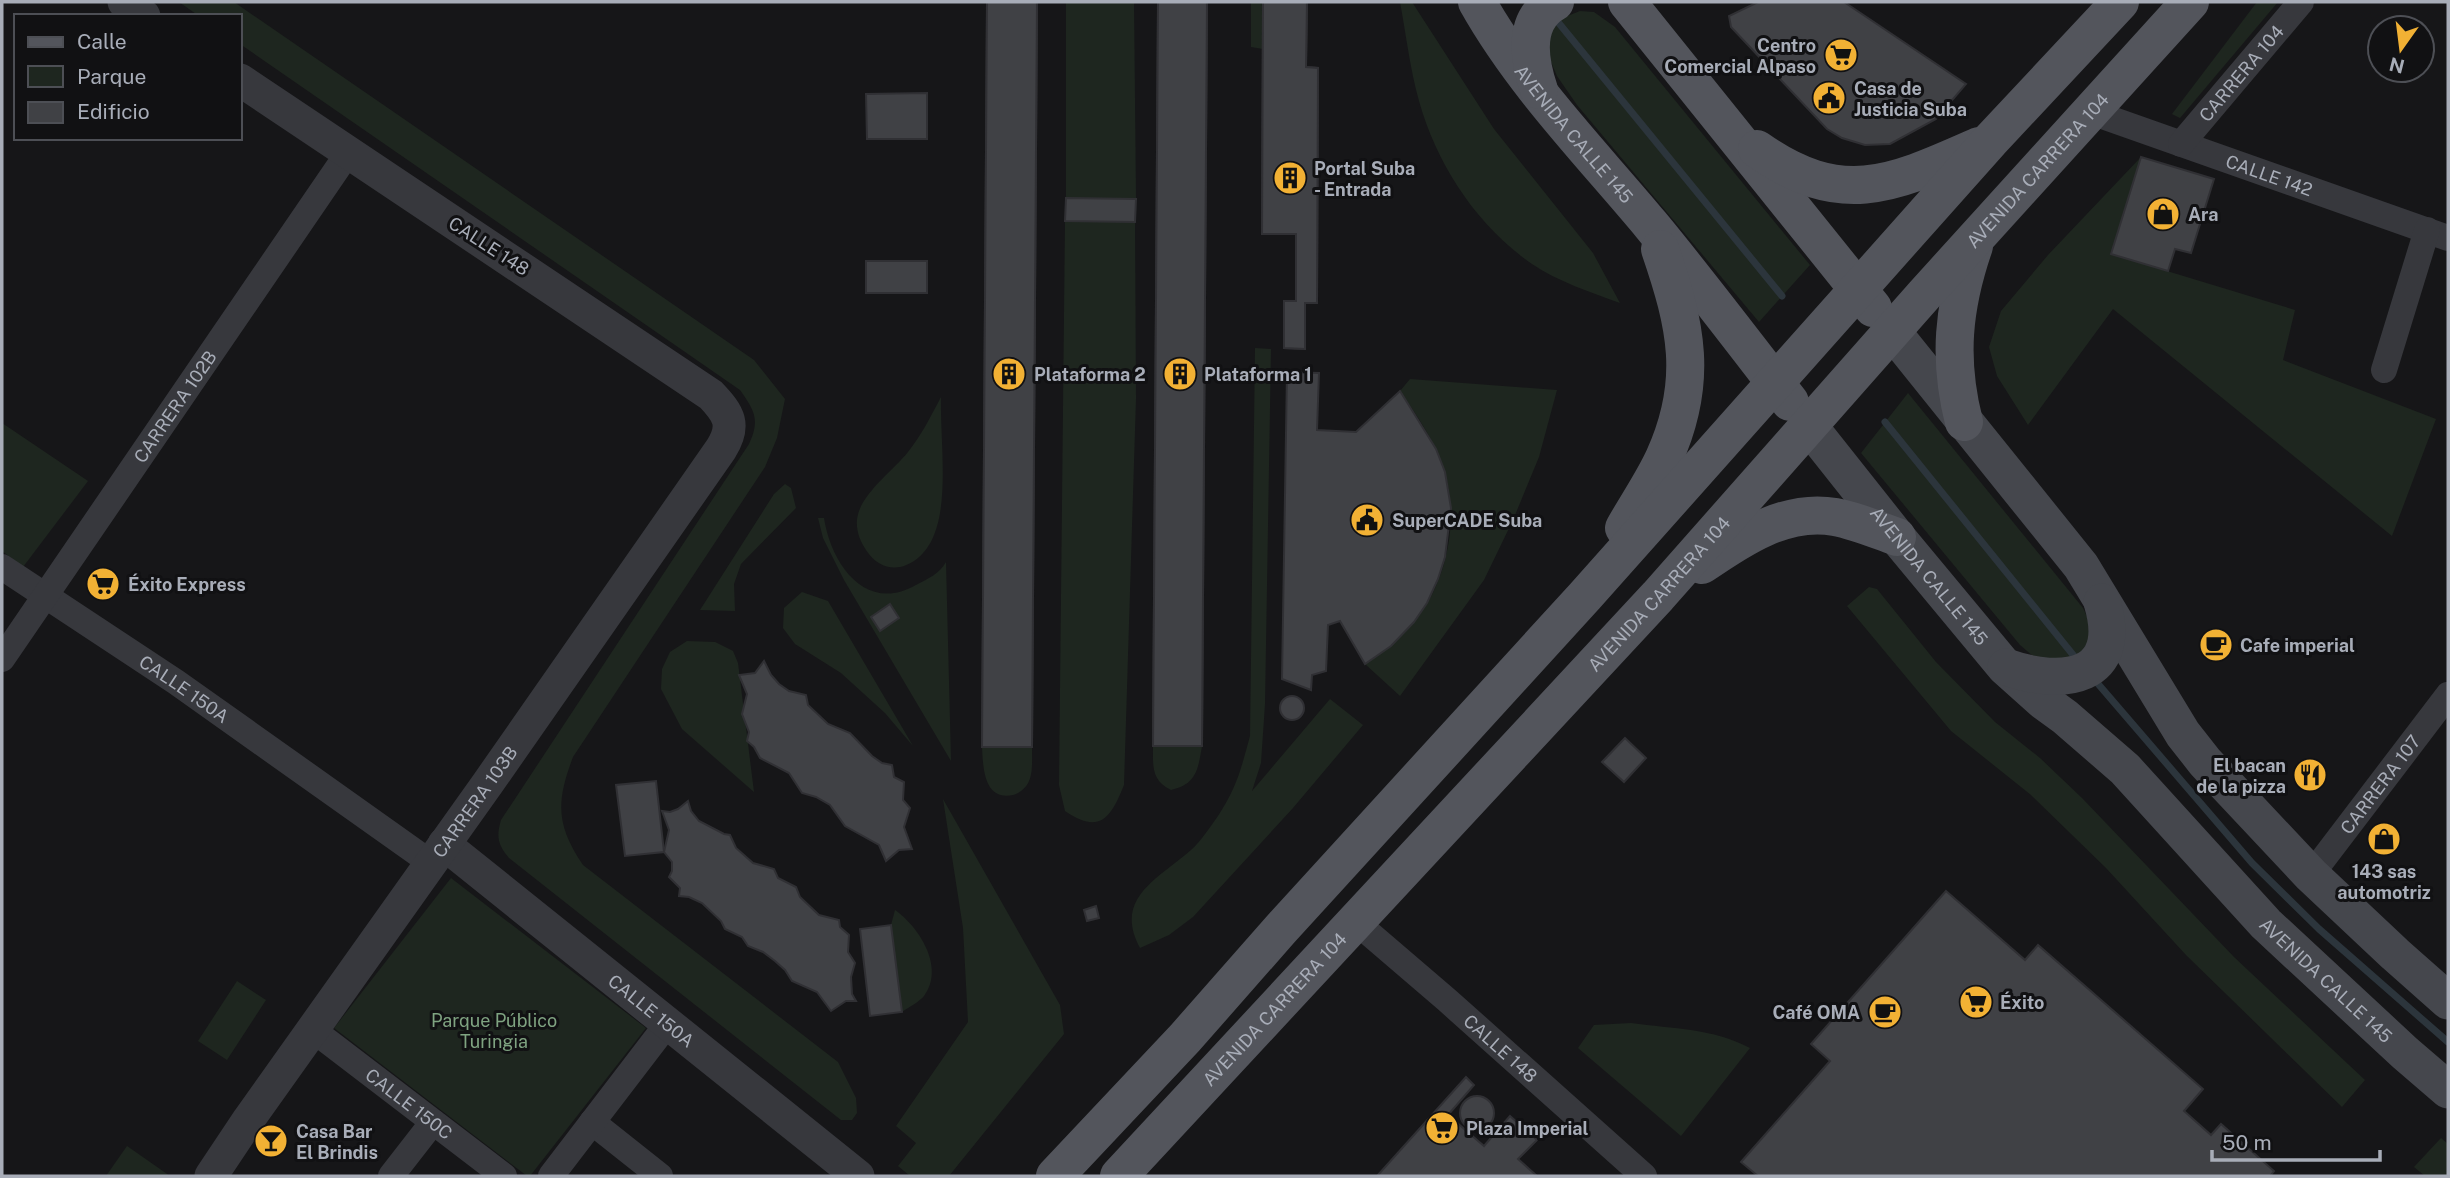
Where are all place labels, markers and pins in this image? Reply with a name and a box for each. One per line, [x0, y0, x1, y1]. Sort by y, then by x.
place label: Centro Comercial Alpaso [1664, 35, 1816, 77]
supermarket icon: Centro Comercial Alpaso [1822, 36, 1860, 74]
place label: Casa de Justicia Suba [1854, 78, 1967, 120]
public building icon: Casa de Justicia Suba [1810, 79, 1848, 117]
place label: Portal Suba - Entrada [1314, 158, 1415, 200]
building icon: Portal Suba - Entrada [1271, 159, 1309, 197]
shop icon: Ara [2144, 195, 2182, 233]
place label: Ara [2188, 204, 2219, 225]
building icon: Plataforma 2 [990, 355, 1028, 393]
building icon: Plataforma 1 [1161, 355, 1199, 393]
place label: Plataforma 2 [1034, 364, 1146, 385]
place label: Plataforma 1 [1204, 364, 1312, 385]
public building icon: SuperCADE Suba [1348, 501, 1386, 539]
place label: SuperCADE Suba [1392, 510, 1542, 531]
supermarket icon: Éxito Express [84, 565, 122, 603]
place label: Éxito Express [128, 573, 246, 595]
cafe icon: Cafe imperial [2197, 626, 2235, 664]
place label: Cafe imperial [2240, 635, 2355, 656]
place label: El bacan de la pizza [2196, 755, 2286, 797]
restaurant icon: El bacan de la pizza [2291, 756, 2329, 794]
shop icon: 143 sas automotriz [2365, 820, 2403, 858]
place label: 143 sas automotriz [2337, 861, 2431, 903]
supermarket icon: Éxito [1957, 983, 1995, 1021]
place label: Éxito [2000, 991, 2044, 1013]
cafe icon: Café OMA [1866, 993, 1904, 1031]
place label: Café OMA [1773, 1002, 1860, 1023]
supermarket icon: Plaza Imperial [1423, 1109, 1461, 1147]
place label: Plaza Imperial [1466, 1118, 1588, 1139]
place label: Casa Bar El Brindis [296, 1121, 378, 1163]
bar icon: Casa Bar El Brindis [252, 1122, 290, 1160]

